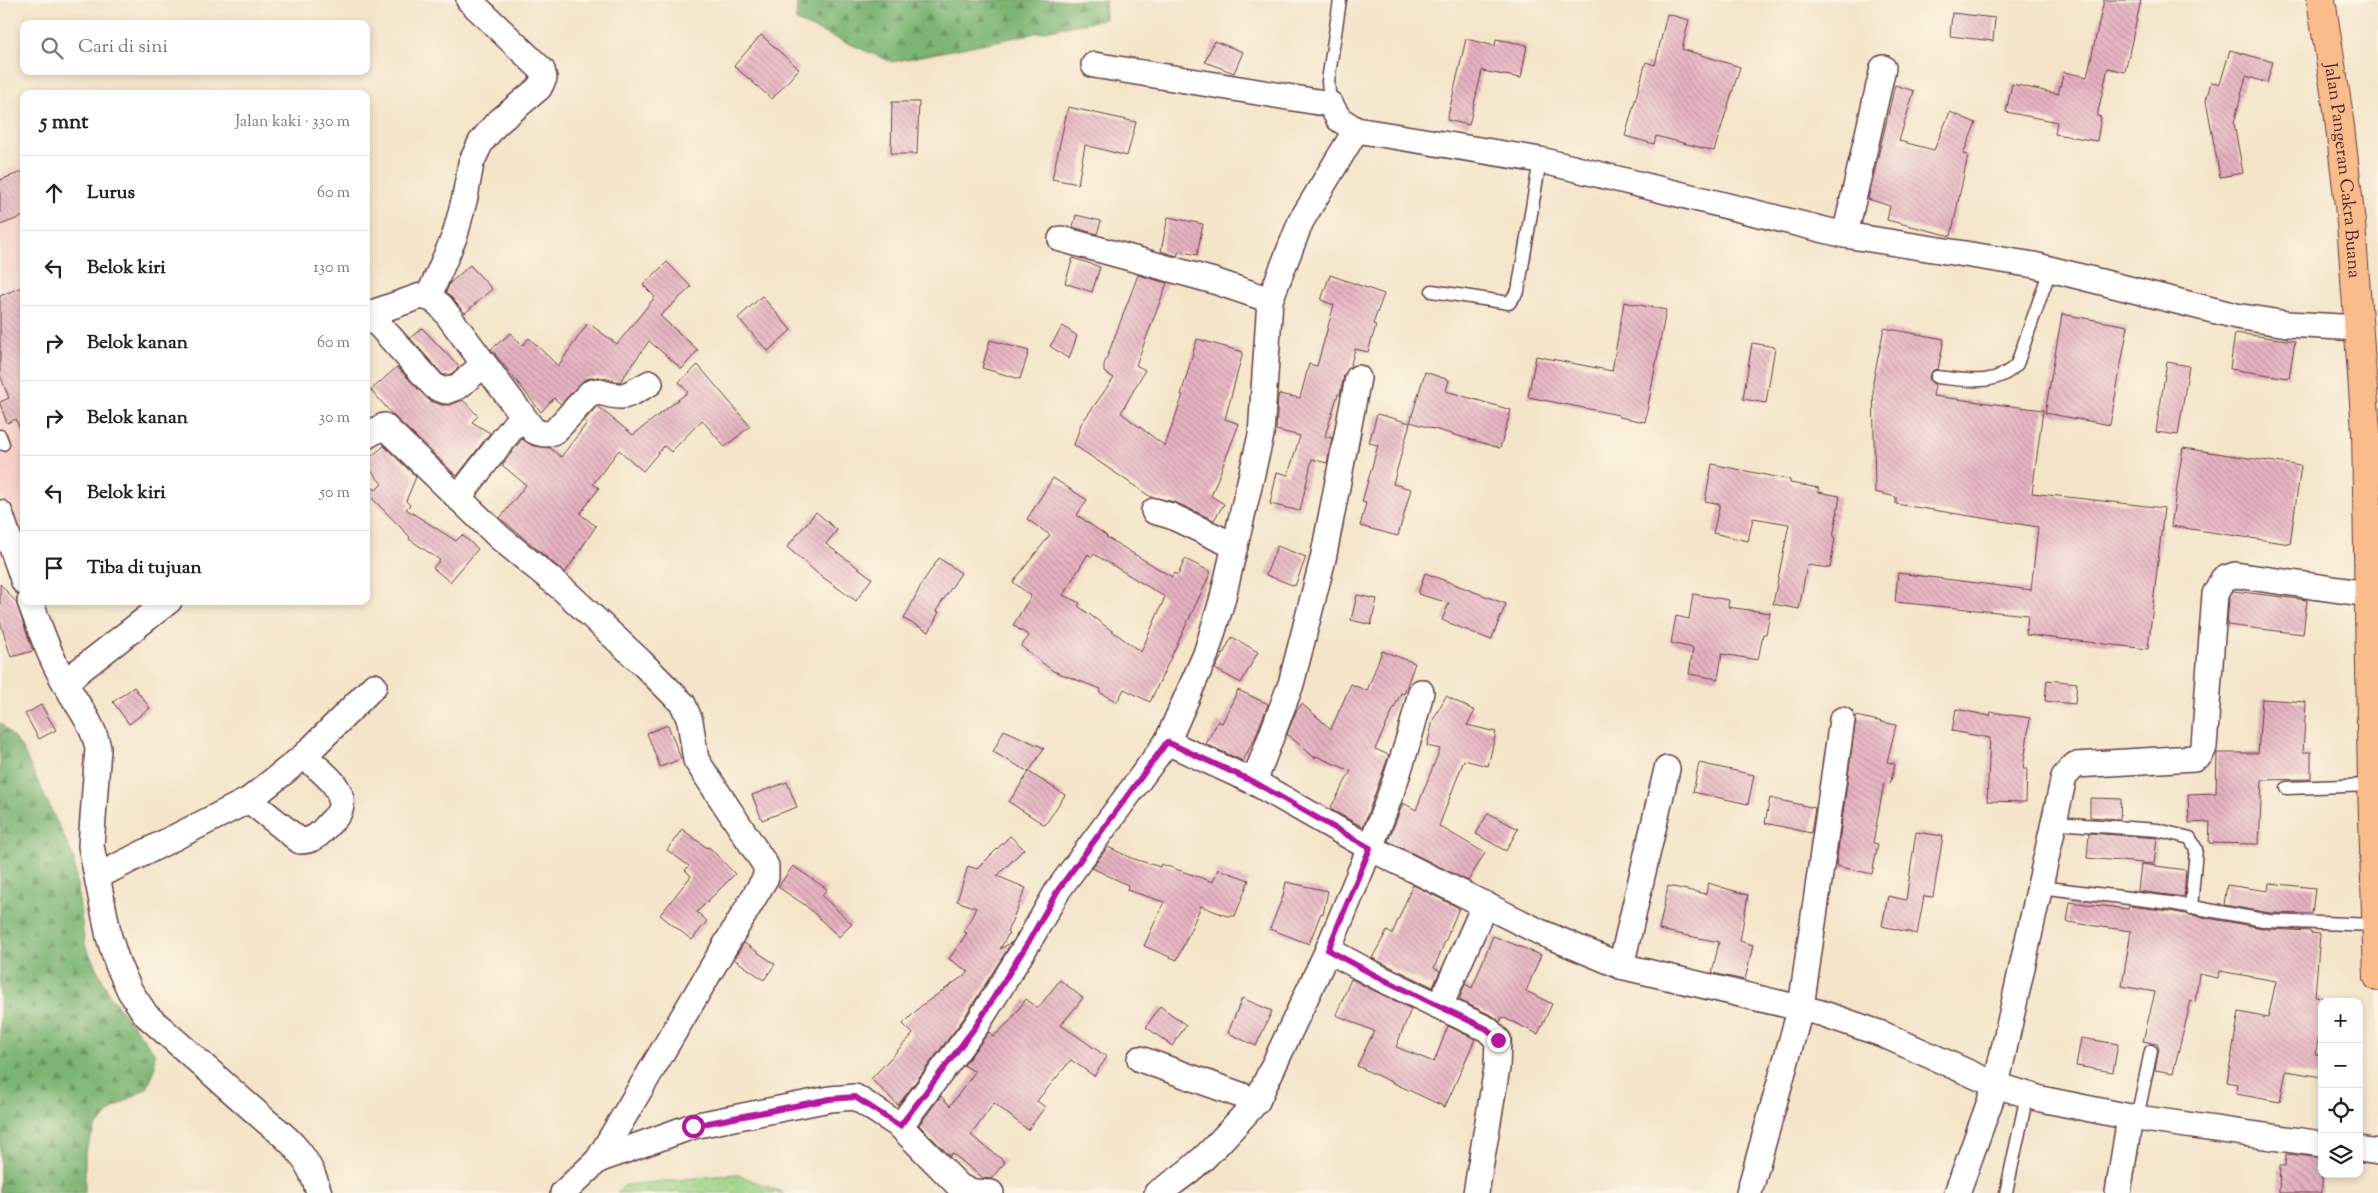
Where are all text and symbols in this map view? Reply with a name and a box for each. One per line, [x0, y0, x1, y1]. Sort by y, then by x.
search box [20, 20, 370, 75]
icon: search [38, 34, 66, 62]
text: Cari di sini [78, 34, 168, 61]
street label: Jalan Pangeran Cakra Buana [2316, 60, 2366, 279]
text: 5 mnt [40, 108, 88, 138]
text: Jalan kaki · 330 m [235, 111, 350, 134]
icon: ahead [40, 179, 68, 207]
text: Lurus [87, 180, 135, 207]
text: 60 m [317, 182, 350, 205]
icon: left [40, 254, 68, 282]
text: Belok kiri [87, 255, 166, 282]
text: 130 m [313, 257, 350, 280]
icon: right [40, 329, 68, 357]
text: Belok kanan [87, 330, 188, 357]
text: 60 m [317, 332, 350, 355]
icon: right [40, 404, 68, 432]
text: Belok kanan [87, 405, 188, 432]
text: 30 m [319, 407, 350, 430]
icon: left [40, 479, 68, 507]
text: Belok kiri [87, 480, 166, 507]
text: 50 m [319, 482, 350, 505]
icon: arrive [40, 554, 68, 582]
text: Tiba di tujuan [87, 555, 202, 582]
map controls [2318, 998, 2363, 1178]
button: + [2318, 998, 2363, 1043]
route end [1487, 1029, 1510, 1052]
button: − [2318, 1043, 2363, 1088]
button: locate [2318, 1088, 2363, 1133]
route start [682, 1115, 705, 1138]
button: layers [2318, 1133, 2363, 1178]

